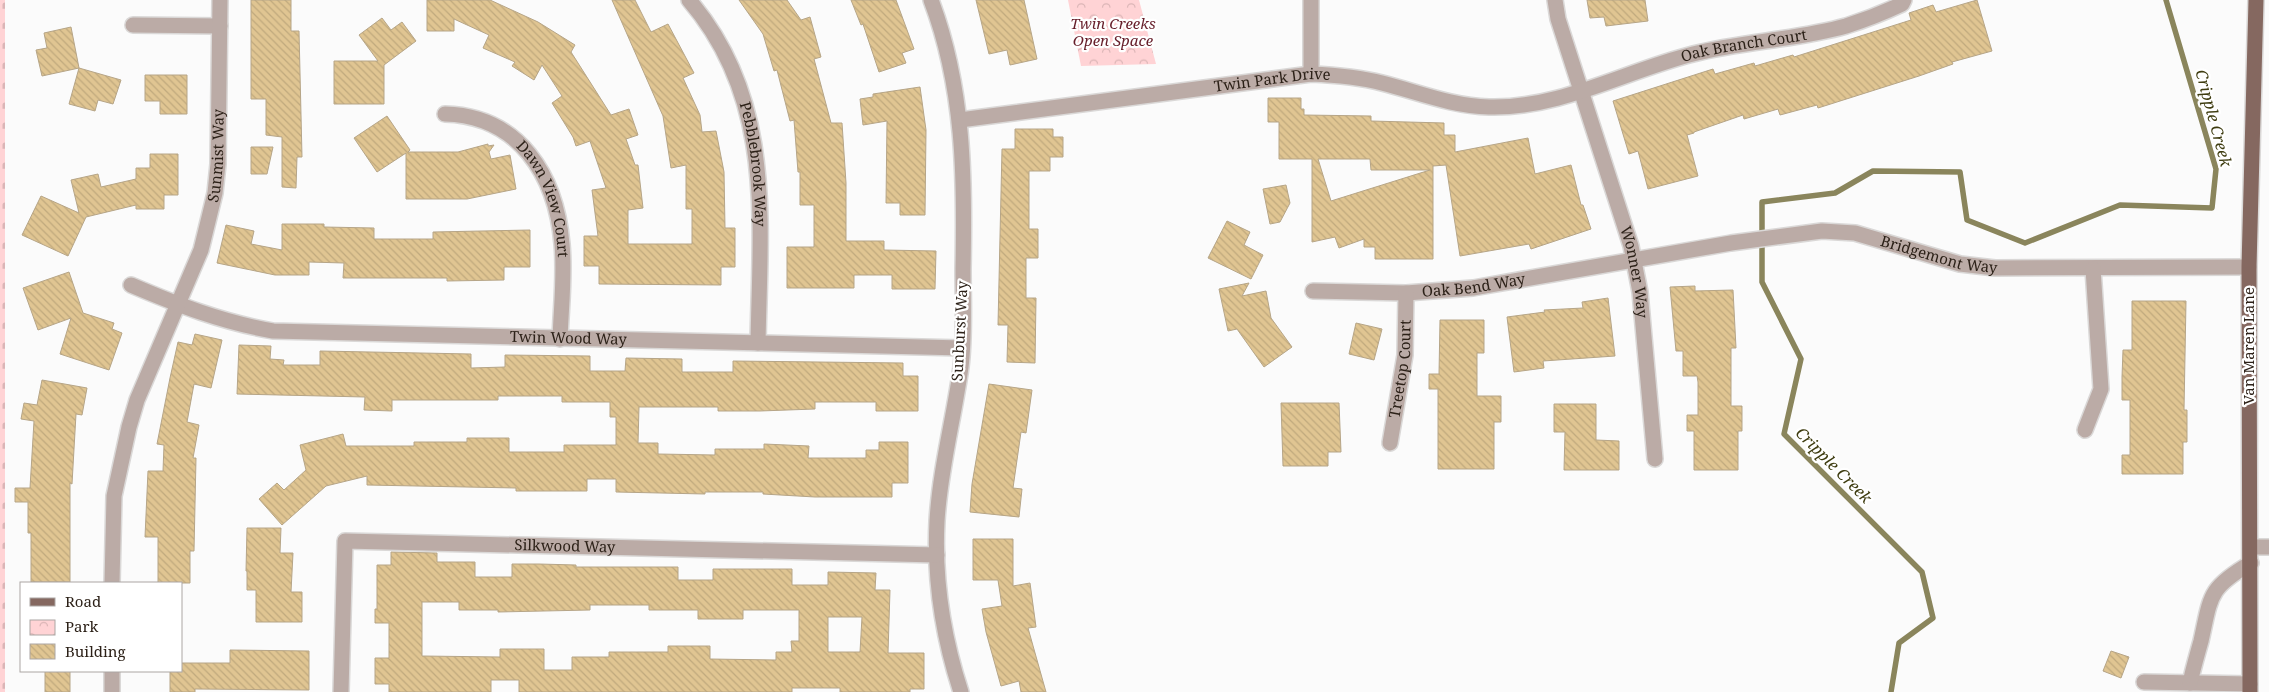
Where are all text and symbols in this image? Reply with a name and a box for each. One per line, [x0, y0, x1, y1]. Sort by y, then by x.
park label: Twin Creeks Open Space [1070, 13, 1156, 50]
street label: Oak Branch Court [1678, 24, 1808, 66]
street label: Twin Park Drive [1213, 63, 1331, 96]
water label: Cripple Creek [2190, 67, 2238, 170]
street label: Pebblebrook Way [736, 99, 771, 227]
street label: Sunmist Way [202, 108, 228, 204]
street label: Dawn View Court [513, 135, 574, 258]
street label: Wonner Way [1616, 223, 1653, 319]
street label: Bridgemont Way [1878, 230, 1999, 277]
street label: Oak Bend Way [1421, 268, 1527, 301]
street label: Sunburst Way [946, 280, 972, 382]
street label: Van Maren Lane [2238, 287, 2258, 405]
street label: Treetop Court [1383, 320, 1415, 419]
street label: Twin Wood Way [510, 326, 628, 349]
water label: Cripple Creek [1791, 422, 1878, 509]
street label: Silkwood Way [514, 534, 616, 556]
legend [20, 582, 182, 672]
text: Road [65, 591, 101, 611]
text: Park [65, 616, 99, 636]
text: Building [65, 641, 126, 661]

